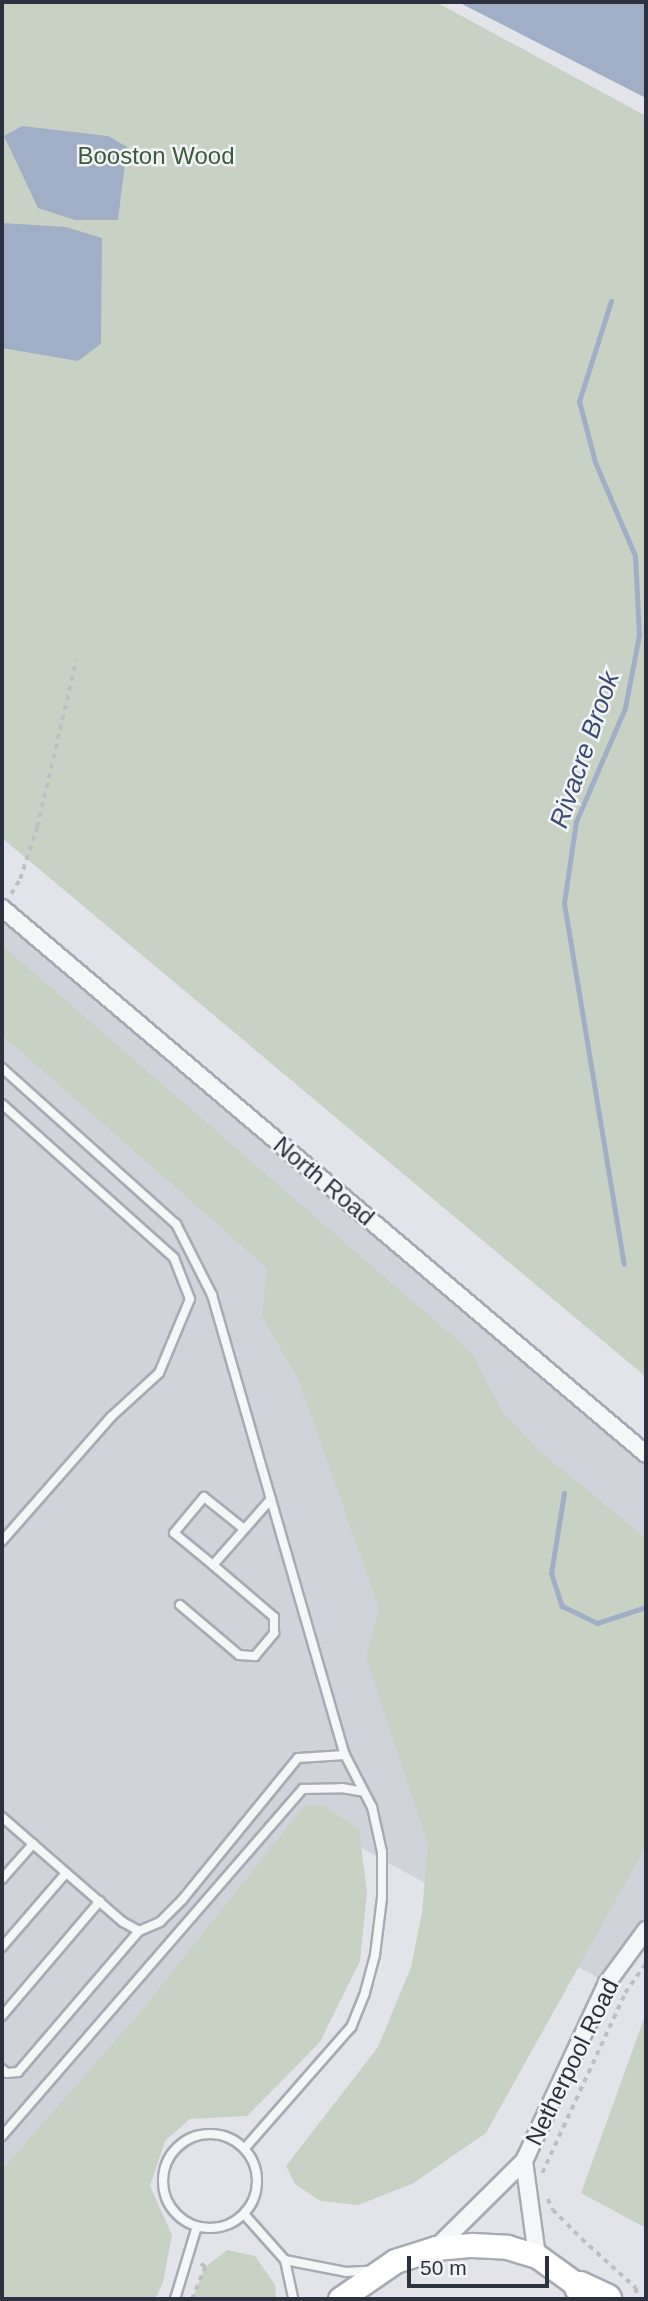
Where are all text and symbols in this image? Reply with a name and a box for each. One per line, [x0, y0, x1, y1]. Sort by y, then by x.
park label: Booston Wood [78, 142, 234, 170]
water label: Rivacre Brook [544, 668, 626, 832]
street label: North Road [268, 1131, 380, 1231]
street label: Netherpool Road [519, 1974, 625, 2150]
scale bar [410, 2242, 552, 2286]
text: 50 m [420, 2256, 467, 2279]

